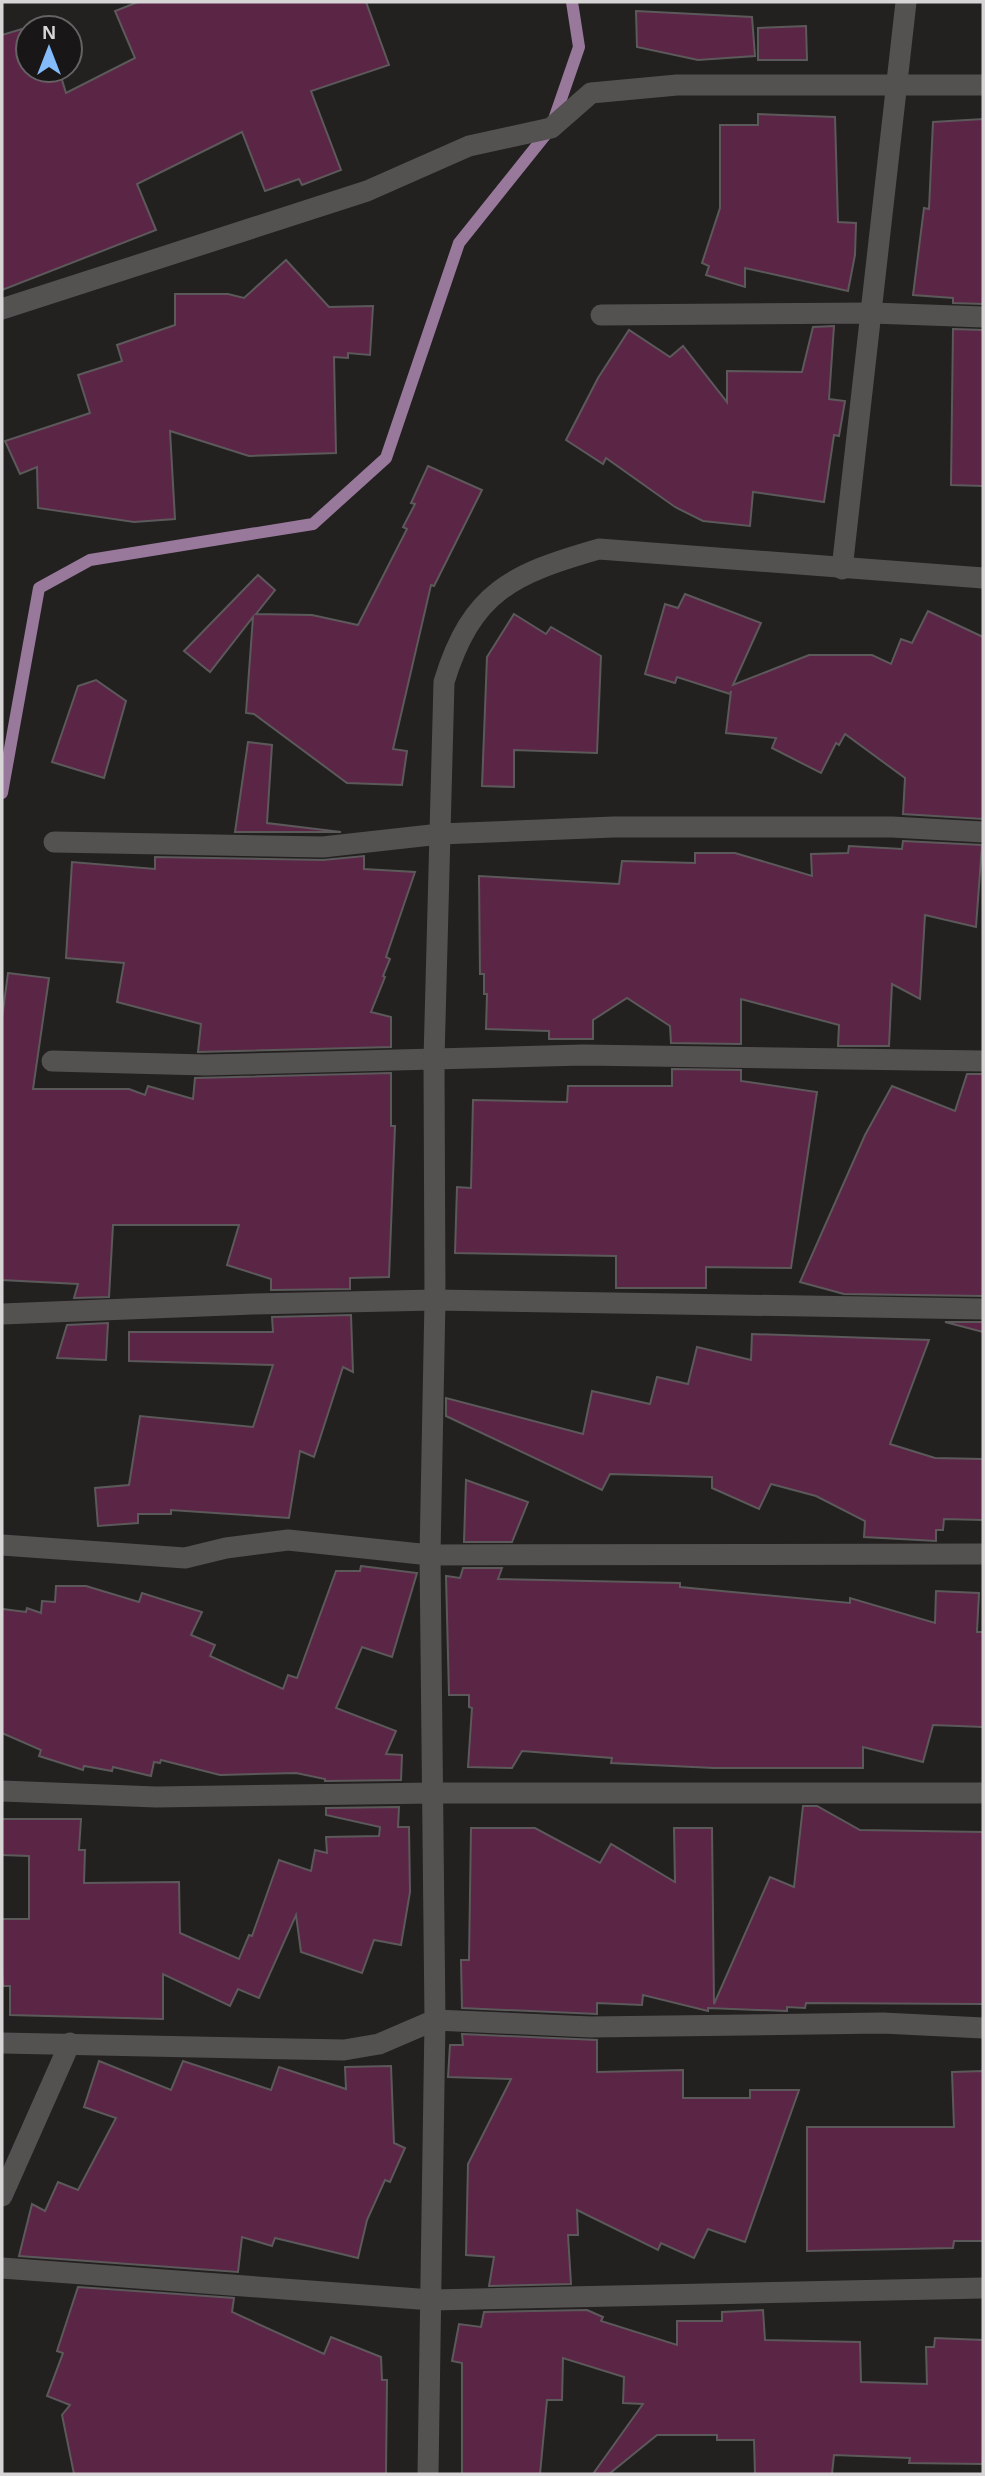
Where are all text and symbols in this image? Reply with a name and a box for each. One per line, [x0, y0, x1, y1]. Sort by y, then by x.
north arrow [14, 14, 84, 84]
text: N [42, 22, 56, 43]

